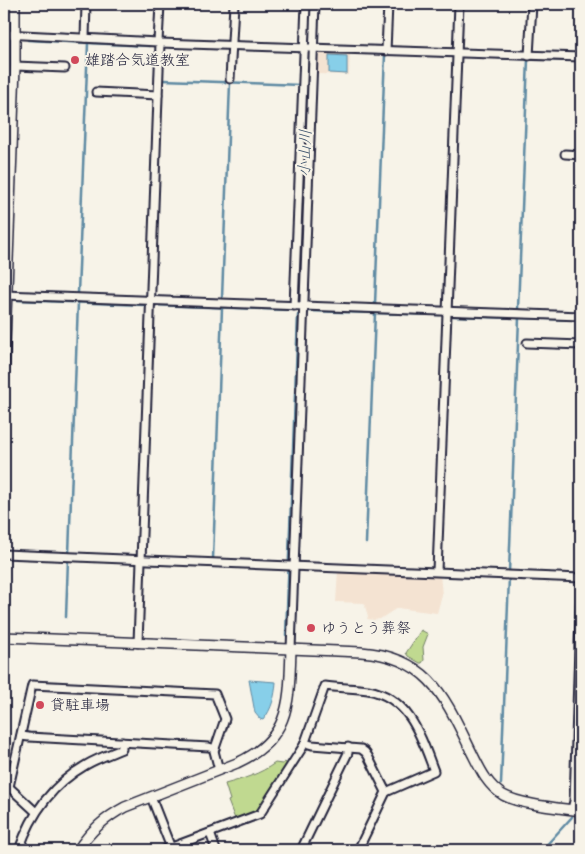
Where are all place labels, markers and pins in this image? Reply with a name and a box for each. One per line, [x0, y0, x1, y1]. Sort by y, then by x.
place label: 雄踏合気道教室 [85, 51, 190, 73]
marker: 雄踏合気道教室 [69, 54, 81, 66]
place label: ゆうとう葬祭 [321, 619, 411, 641]
marker: ゆうとう葬祭 [305, 622, 317, 634]
place label: 貸駐車場 [50, 696, 110, 718]
marker: 貸駐車場 [34, 699, 46, 711]

